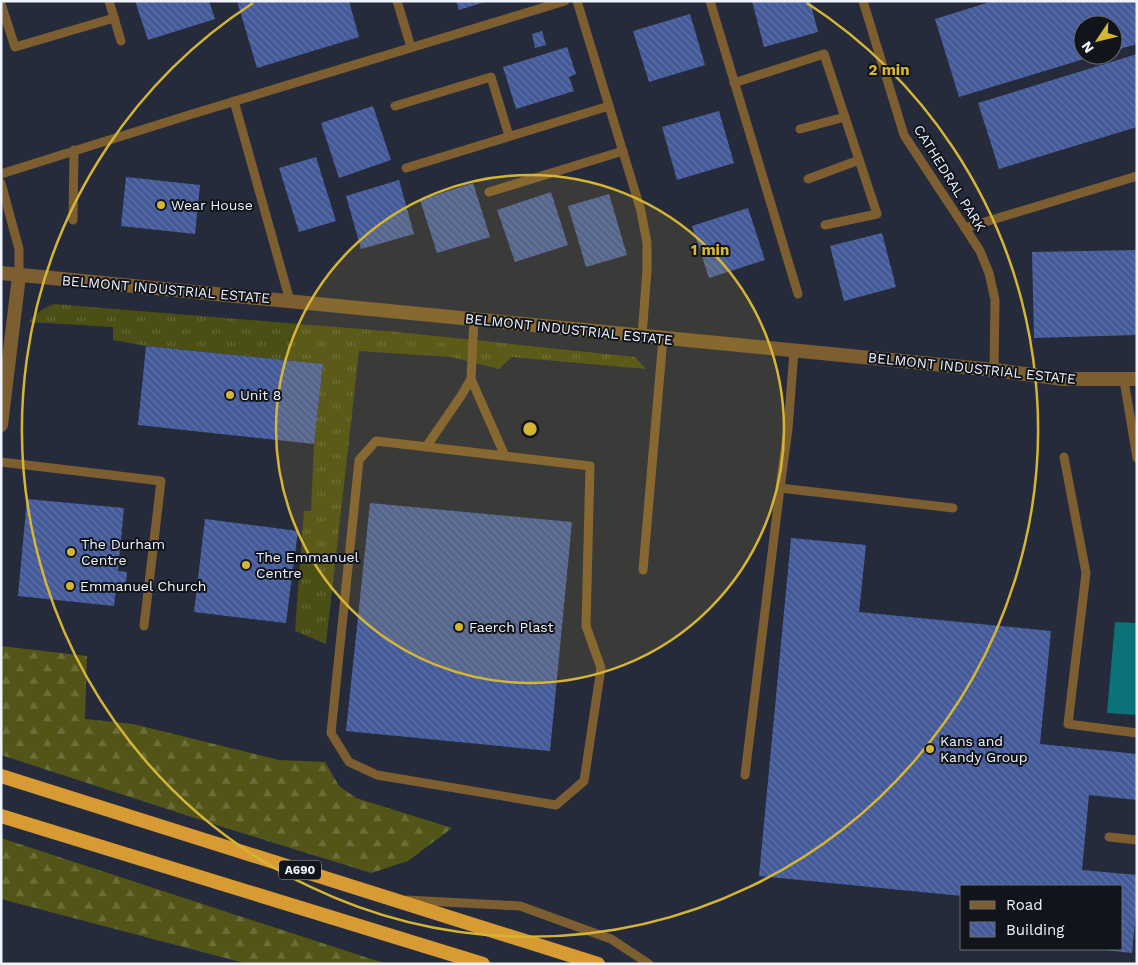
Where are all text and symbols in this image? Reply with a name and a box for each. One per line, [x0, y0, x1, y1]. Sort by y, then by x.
north arrow [1073, 15, 1123, 65]
text: N [1078, 39, 1097, 56]
text: 2 min [868, 61, 910, 79]
street label: CATHEDRAL PARK [911, 122, 989, 234]
place label: Wear House [171, 197, 253, 213]
marker: Wear House [155, 199, 167, 211]
text: 1 min [691, 241, 729, 259]
street label: BELMONT INDUSTRIAL ESTATE [61, 272, 271, 306]
street label: BELMONT INDUSTRIAL ESTATE [464, 310, 674, 348]
street label: BELMONT INDUSTRIAL ESTATE [867, 349, 1077, 387]
place label: Unit 8 [240, 387, 282, 403]
marker: Unit 8 [224, 389, 236, 401]
centre of rings [521, 420, 539, 438]
place label: The Durham Centre [81, 536, 165, 568]
marker: The Durham Centre [65, 546, 77, 558]
place label: The Emmanuel Centre [256, 549, 360, 581]
marker: The Emmanuel Centre [240, 559, 252, 571]
place label: Emmanuel Church [80, 578, 206, 594]
marker: Emmanuel Church [64, 580, 76, 592]
place label: Faerch Plast [469, 619, 554, 635]
marker: Faerch Plast [453, 621, 465, 633]
place label: Kans and Kandy Group [940, 733, 1027, 765]
marker: Kans and Kandy Group [924, 743, 936, 755]
road number: A690 [279, 860, 321, 880]
legend [960, 885, 1123, 950]
text: Road [1006, 896, 1043, 914]
text: Building [1006, 921, 1064, 939]

